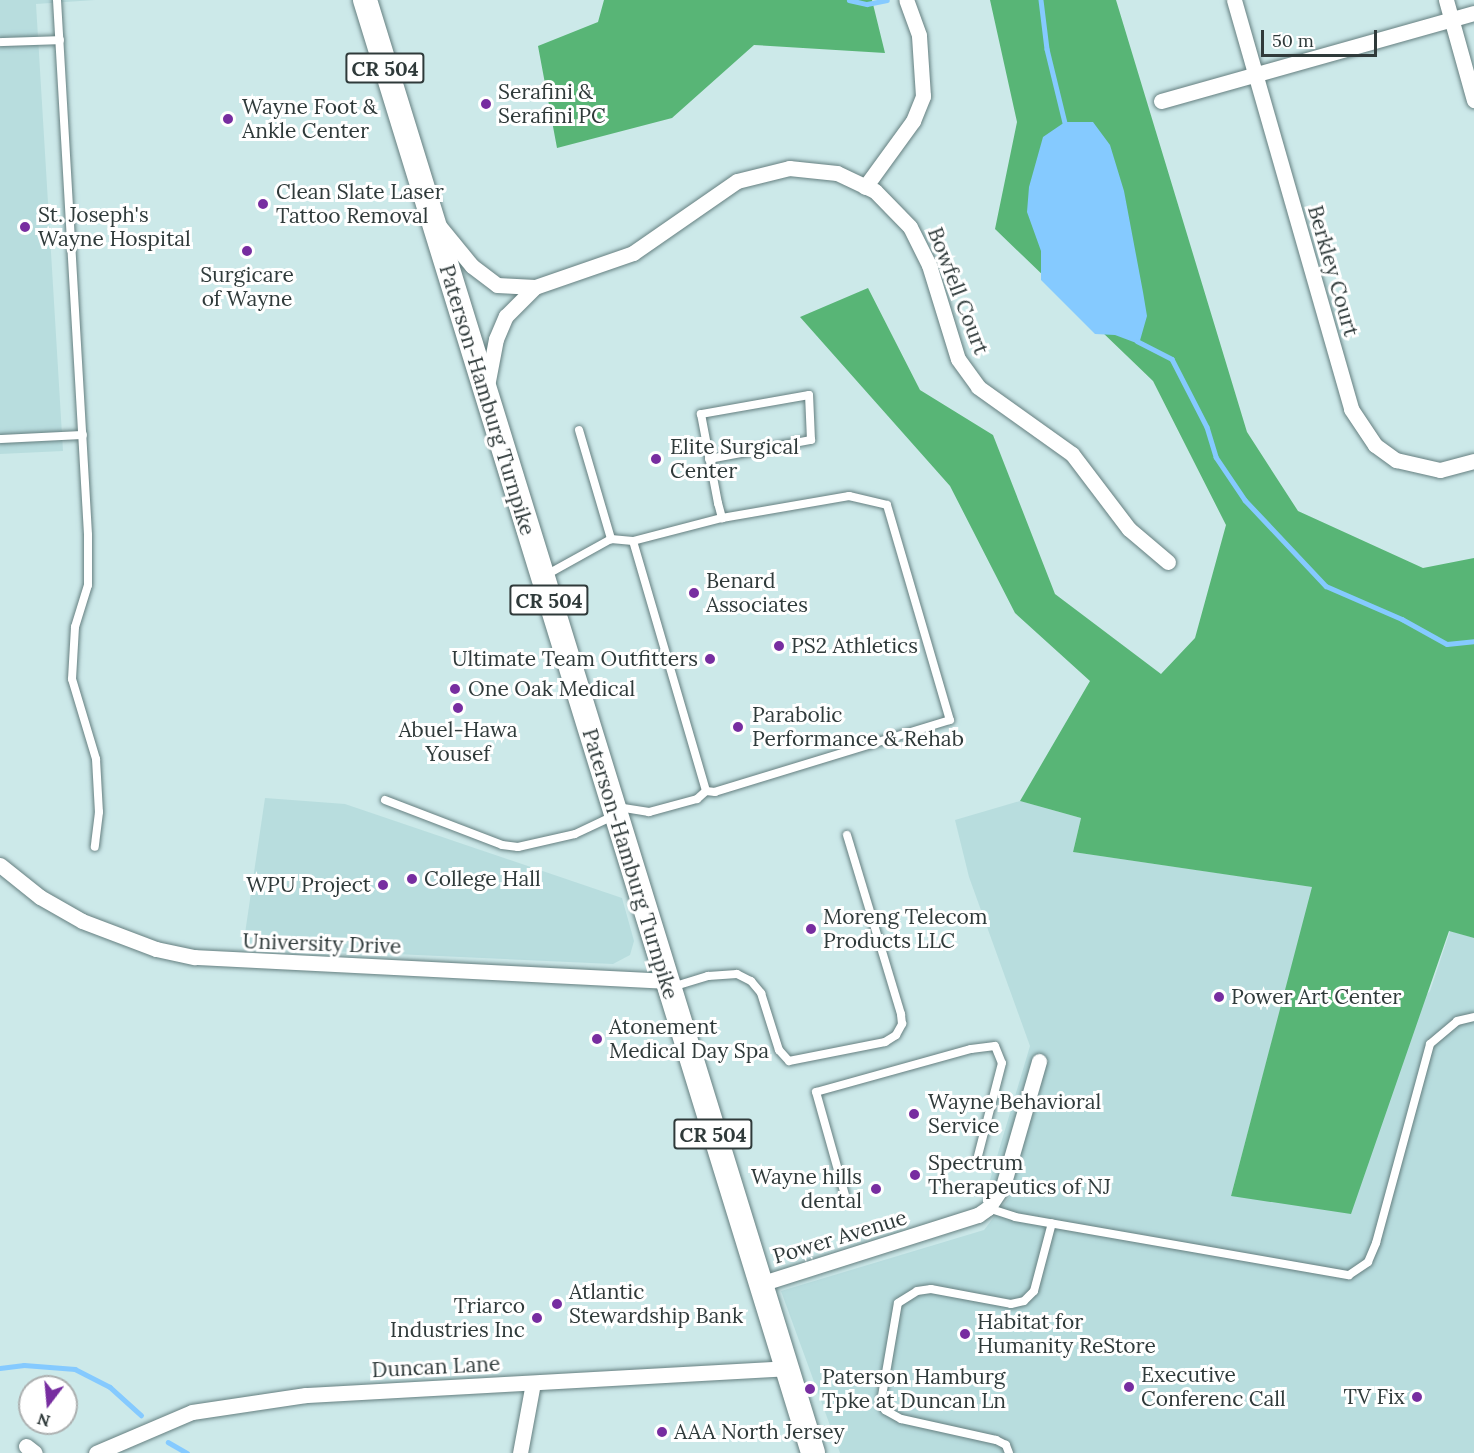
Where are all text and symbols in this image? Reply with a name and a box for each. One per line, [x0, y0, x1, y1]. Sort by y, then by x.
scale bar [1264, 18, 1380, 56]
text: 50 m [1272, 29, 1314, 52]
road number: CR 504 [344, 51, 426, 85]
place label: Serafini & Serafini PC [498, 79, 606, 129]
place label: Wayne Foot & Ankle Center [242, 94, 377, 144]
marker: Serafini & Serafini PC [479, 97, 493, 111]
marker: Wayne Foot & Ankle Center [219, 110, 237, 128]
place label: Clean Slate Laser Tattoo Removal [276, 179, 444, 229]
marker: Clean Slate Laser Tattoo Removal [254, 195, 272, 213]
place label: St. Joseph's Wayne Hospital [38, 202, 191, 252]
street label: Berkley Court [1302, 203, 1364, 339]
marker: St. Joseph's Wayne Hospital [16, 218, 34, 236]
street label: Bowfell Court [922, 224, 994, 358]
marker: Surgicare of Wayne [238, 242, 256, 260]
place label: Surgicare of Wayne [200, 262, 294, 312]
street label: Paterson-Hamburg Turnpike [434, 262, 540, 538]
place label: Elite Surgical Center [670, 434, 799, 484]
marker: Elite Surgical Center [647, 450, 665, 468]
place label: Benard Associates [706, 568, 808, 618]
road number: CR 504 [508, 583, 590, 617]
marker: Benard Associates [687, 586, 701, 600]
place label: PS2 Athletics [791, 633, 918, 659]
marker: PS2 Athletics [772, 639, 786, 653]
place label: Ultimate Team Outfitters [452, 646, 698, 672]
marker: Ultimate Team Outfitters [703, 652, 717, 666]
place label: One Oak Medical [468, 676, 635, 702]
marker: One Oak Medical [446, 680, 464, 698]
marker: Abuel-Hawa Yousef [451, 701, 465, 715]
place label: Parabolic Performance & Rehab [752, 702, 964, 752]
place label: Abuel-Hawa Yousef [398, 717, 518, 767]
marker: Parabolic Performance & Rehab [729, 718, 747, 736]
street label: Paterson-Hamburg Turnpike [577, 726, 683, 1002]
place label: College Hall [424, 866, 541, 892]
place label: WPU Project [246, 872, 371, 898]
marker: College Hall [405, 872, 419, 886]
marker: WPU Project [376, 878, 390, 892]
place label: Moreng Telecom Products LLC [823, 904, 988, 954]
marker: Moreng Telecom Products LLC [804, 922, 818, 936]
street label: University Drive [242, 929, 402, 959]
place label: Power Art Center [1231, 984, 1401, 1010]
marker: Power Art Center [1212, 990, 1226, 1004]
place label: Atonement Medical Day Spa [609, 1014, 769, 1064]
marker: Atonement Medical Day Spa [590, 1032, 604, 1046]
place label: Wayne Behavioral Service [928, 1089, 1101, 1139]
marker: Wayne Behavioral Service [905, 1105, 923, 1123]
road number: CR 504 [672, 1117, 754, 1151]
place label: Spectrum Therapeutics of NJ [928, 1150, 1111, 1200]
place label: Wayne hills dental [751, 1164, 862, 1214]
marker: Spectrum Therapeutics of NJ [906, 1166, 924, 1184]
marker: Wayne hills dental [867, 1180, 885, 1198]
street label: Power Avenue [770, 1205, 910, 1269]
place label: Atlantic Stewardship Bank [569, 1279, 743, 1329]
place label: Triarco Industries Inc [390, 1293, 525, 1343]
marker: Atlantic Stewardship Bank [550, 1297, 564, 1311]
place label: Habitat for Humanity ReStore [977, 1309, 1156, 1359]
marker: Triarco Industries Inc [530, 1311, 544, 1325]
marker: Habitat for Humanity ReStore [958, 1327, 972, 1341]
street label: Duncan Lane [371, 1351, 501, 1383]
place label: Executive Conferenc Call [1141, 1362, 1286, 1412]
place label: Paterson Hamburg Tpke at Duncan Ln [822, 1364, 1006, 1414]
north arrow [18, 1375, 78, 1435]
marker: Executive Conferenc Call [1122, 1380, 1136, 1394]
marker: Paterson Hamburg Tpke at Duncan Ln [803, 1382, 817, 1396]
place label: TV Fix [1343, 1384, 1405, 1410]
marker: TV Fix [1410, 1390, 1424, 1404]
text: N [35, 1409, 52, 1432]
place label: AAA North Jersey [674, 1419, 845, 1445]
marker: AAA North Jersey [655, 1425, 669, 1439]

